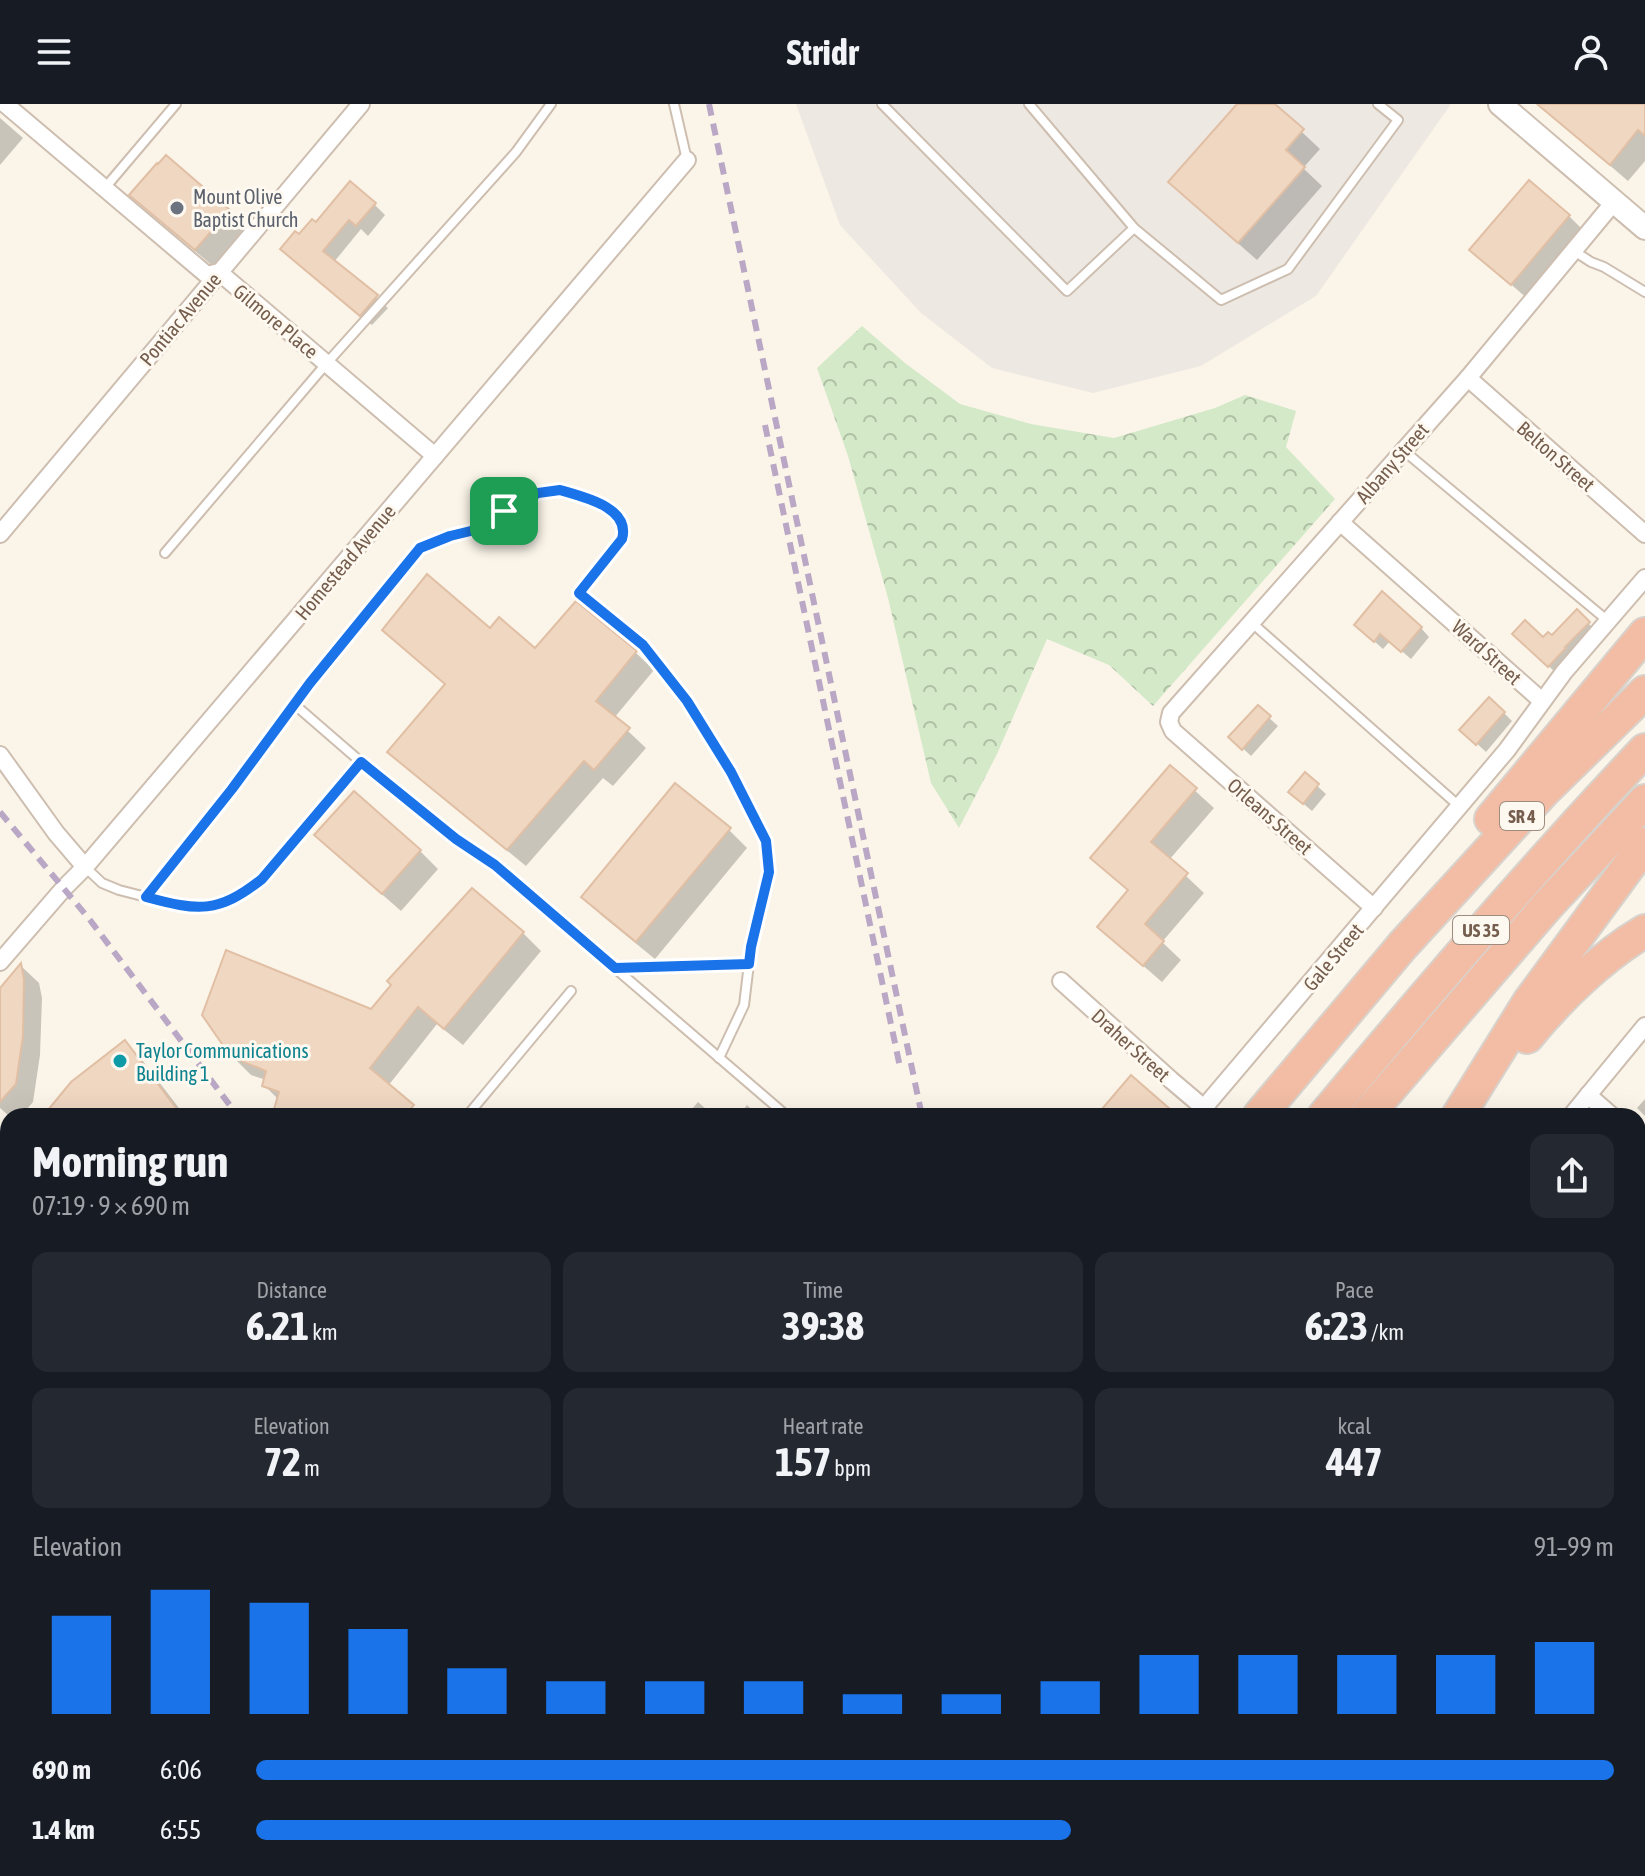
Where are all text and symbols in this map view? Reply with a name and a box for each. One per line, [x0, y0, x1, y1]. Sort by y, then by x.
icon: menu [32, 30, 76, 74]
icon: person [1569, 30, 1613, 74]
text: Stridr [786, 31, 859, 73]
place label: Mount Olive Baptist Church [193, 185, 299, 231]
marker: Mount Olive Baptist Church [168, 199, 186, 217]
street label: Pontiac Avenue [135, 268, 225, 370]
street label: Gilmore Place [229, 279, 323, 363]
street label: Belton Street [1513, 416, 1600, 496]
street label: Albany Street [1351, 418, 1433, 508]
pin [470, 477, 538, 545]
icon: arrive [482, 489, 526, 533]
street label: Homestead Avenue [290, 500, 400, 624]
street label: Ward Street [1448, 615, 1527, 689]
street label: Orleans Street [1223, 773, 1317, 859]
road number: SR 4 [1500, 802, 1544, 830]
road number: US 35 [1453, 916, 1509, 944]
street label: Gale Street [1298, 919, 1368, 995]
street label: Draher Street [1087, 1004, 1175, 1086]
place label: Taylor Communications Building 1 [136, 1039, 308, 1085]
marker: Taylor Communications Building 1 [111, 1052, 129, 1070]
button: share [1530, 1134, 1614, 1218]
text: Morning run [32, 1136, 228, 1186]
text: 07:19 · 9 × 690 m [32, 1191, 190, 1221]
text: Distance [256, 1277, 327, 1303]
text: Time [803, 1277, 843, 1303]
text: Pace [1335, 1277, 1374, 1303]
text: 6.21 [246, 1303, 309, 1348]
text: 39:38 [782, 1303, 864, 1348]
text: 6:23 [1305, 1303, 1368, 1348]
text: km [309, 1319, 338, 1345]
text: /km [1368, 1319, 1404, 1345]
text: Elevation [254, 1413, 330, 1439]
text: Heart rate [782, 1413, 864, 1439]
text: kcal [1338, 1413, 1371, 1439]
text: 72 [263, 1439, 301, 1484]
text: 157 [775, 1439, 831, 1484]
text: 447 [1326, 1439, 1383, 1484]
text: m [301, 1455, 320, 1481]
text: bpm [831, 1455, 871, 1481]
text: Elevation [32, 1532, 122, 1562]
text: 91–99 m [1534, 1532, 1614, 1562]
text: 690 m [32, 1755, 91, 1785]
text: 6:06 [160, 1755, 202, 1785]
text: 1.4 km [32, 1815, 95, 1845]
text: 6:55 [160, 1815, 201, 1845]

